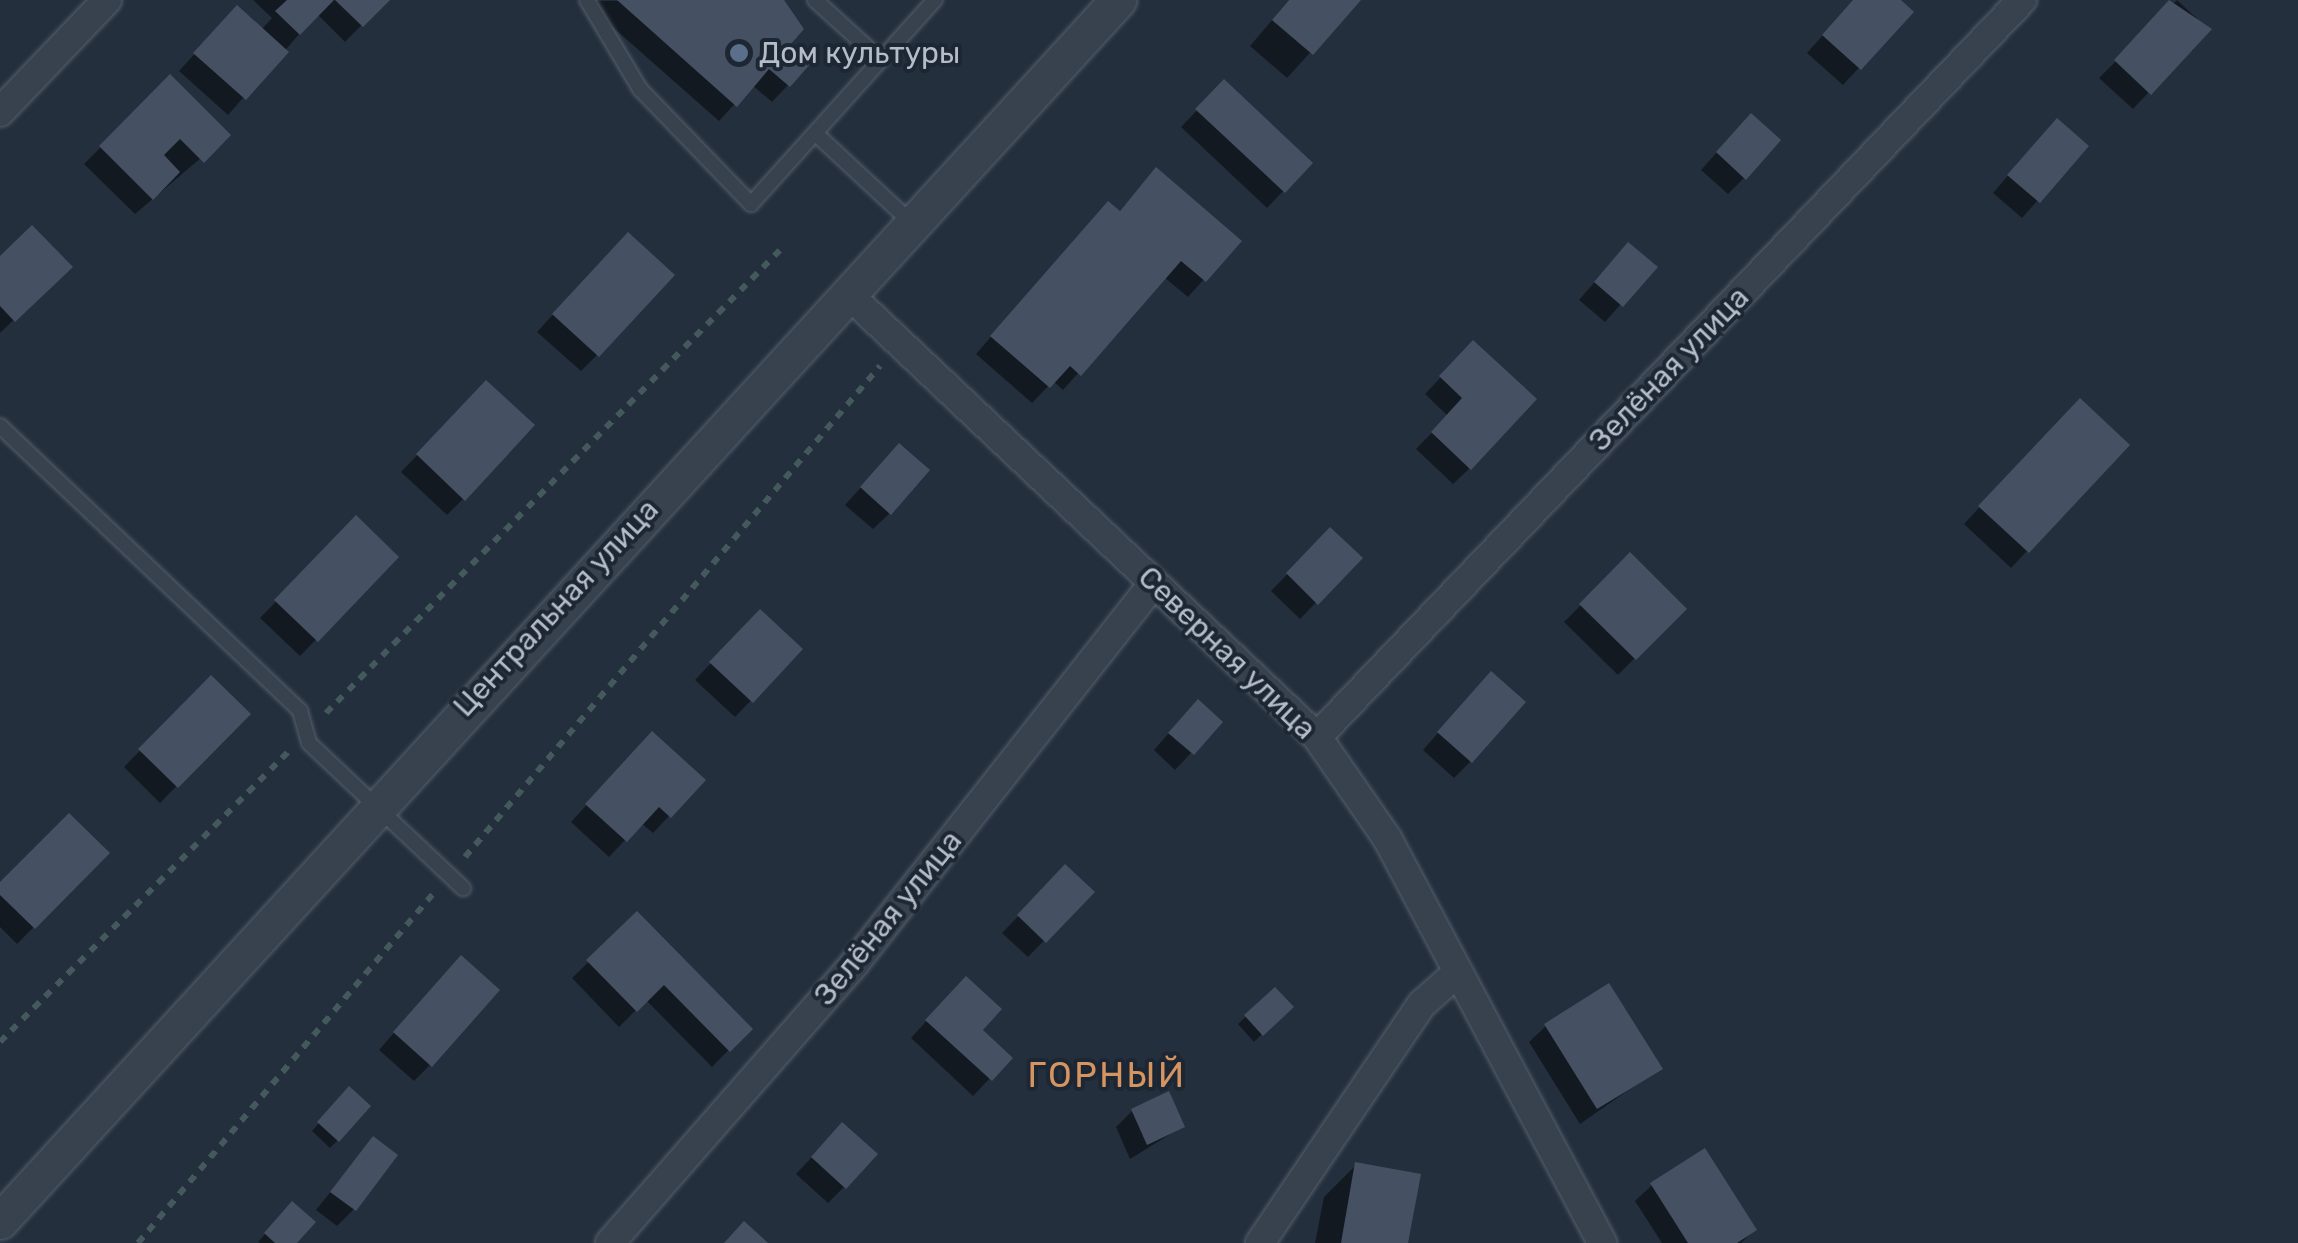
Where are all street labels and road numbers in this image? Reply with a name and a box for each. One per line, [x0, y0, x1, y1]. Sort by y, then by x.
street label: Зелёная улица [1582, 279, 1756, 459]
street label: Центральная улица [446, 492, 666, 724]
street label: Северная улица [1131, 559, 1323, 747]
street label: Зелёная улица [807, 823, 969, 1013]

